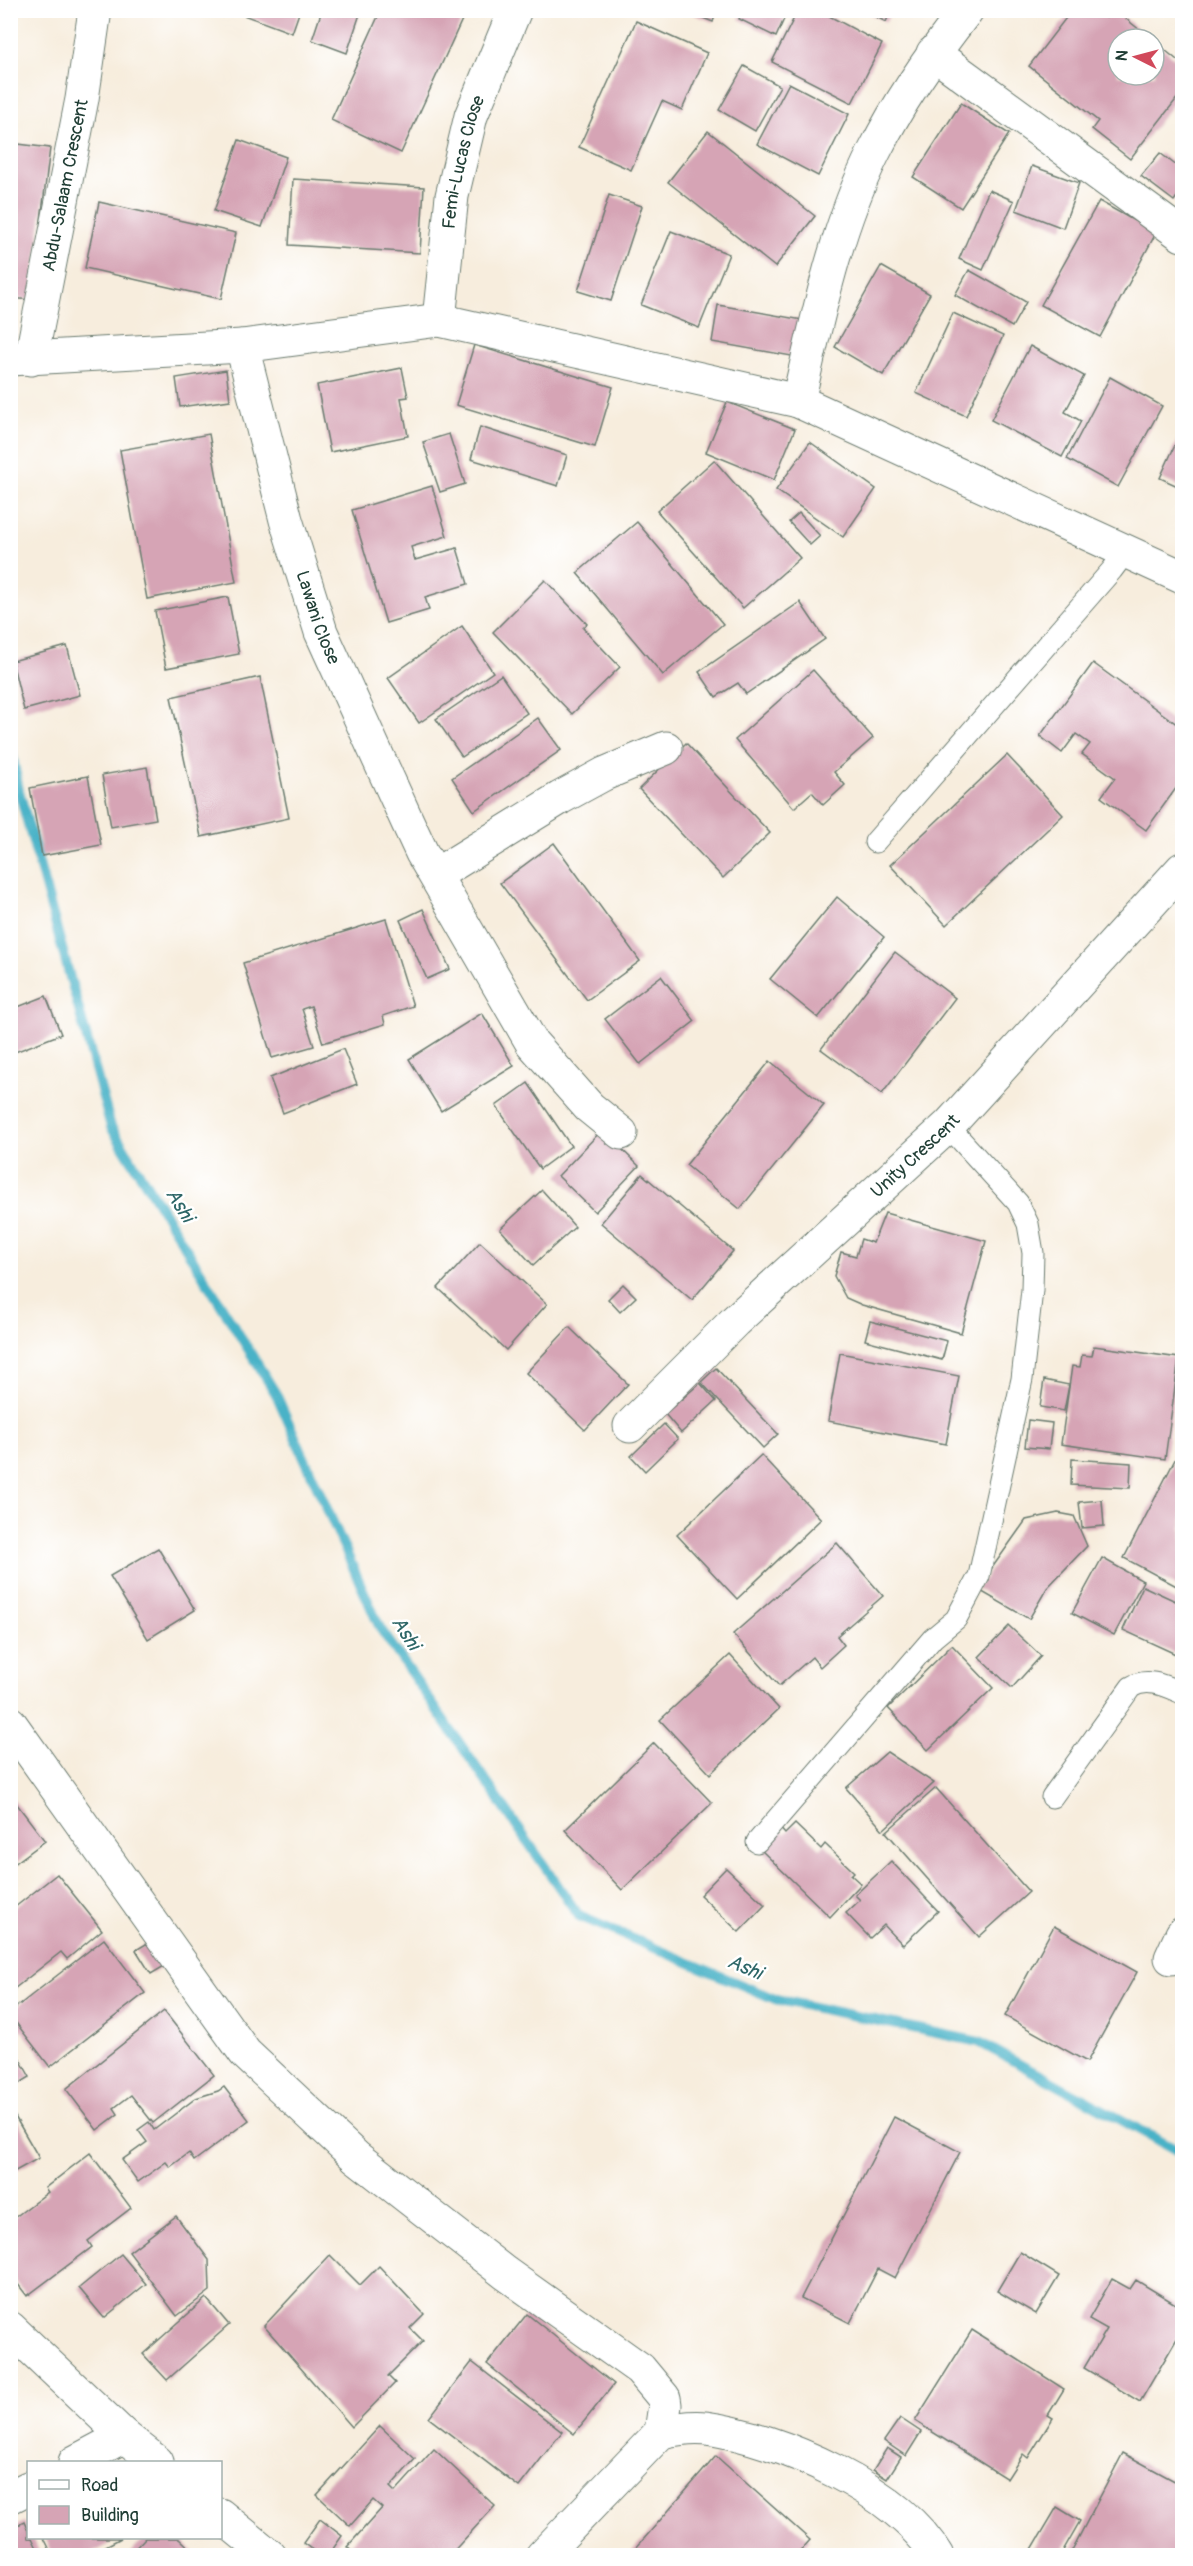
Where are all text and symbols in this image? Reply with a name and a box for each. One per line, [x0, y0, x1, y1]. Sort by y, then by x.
north arrow [1106, 27, 1166, 87]
text: N [1112, 49, 1133, 62]
street label: Femi-Lucas Close [437, 92, 490, 230]
street label: Abdu-Salaam Crescent [37, 97, 93, 273]
street label: Lawani Close [291, 568, 346, 668]
street label: Unity Crescent [866, 1109, 965, 1203]
water label: Ashi [160, 1184, 202, 1229]
water label: Ashi [386, 1611, 428, 1657]
water label: Ashi [724, 1949, 769, 1987]
legend [27, 2461, 222, 2539]
text: Road [81, 2474, 118, 2497]
text: Building [81, 2504, 139, 2527]

